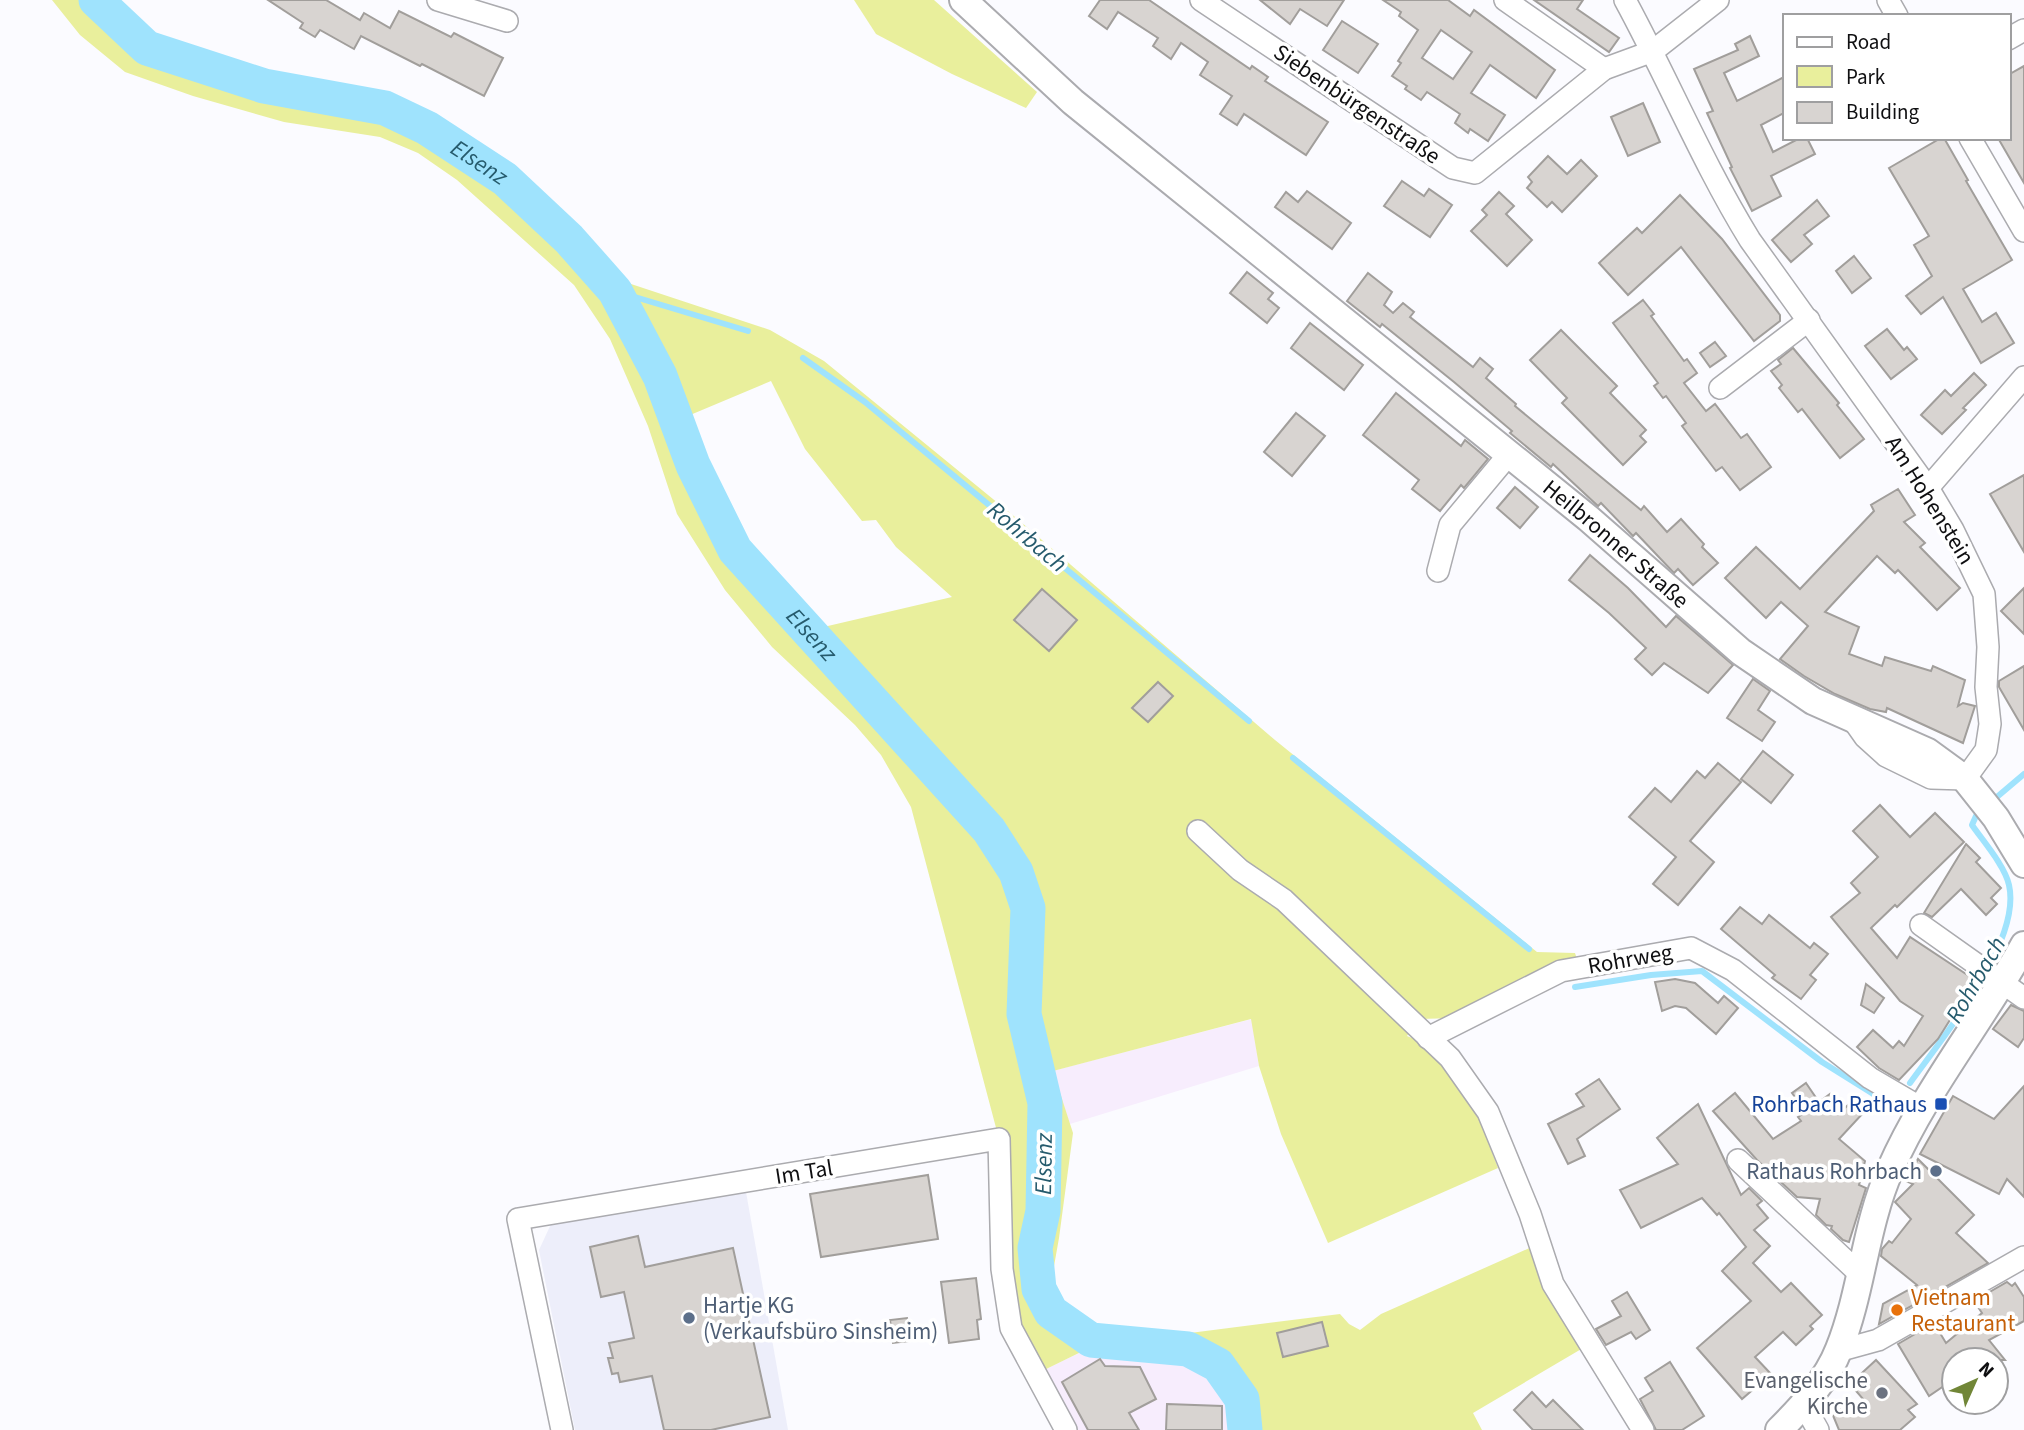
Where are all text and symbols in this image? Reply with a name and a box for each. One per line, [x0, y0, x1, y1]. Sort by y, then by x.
legend [1783, 14, 2010, 140]
text: Road [1846, 27, 1891, 57]
street label: Siebenbürgenstraße [1267, 36, 1447, 172]
text: Park [1846, 62, 1886, 92]
text: Building [1846, 97, 1920, 127]
water label: Elsenz [444, 131, 516, 194]
street label: Am Hohenstein [1877, 429, 1983, 571]
street label: Heilbronner Straße [1536, 471, 1696, 616]
water label: Rohrbach [979, 493, 1075, 581]
water label: Elsenz [778, 600, 846, 670]
water label: Rohrbach [1937, 930, 2015, 1030]
street label: Rohrweg [1585, 935, 1675, 983]
place label: Rohrbach Rathaus [1751, 1088, 1927, 1121]
marker: Rohrbach Rathaus [1933, 1096, 1949, 1112]
water label: Elsenz [1026, 1132, 1062, 1195]
street label: Im Tal [773, 1151, 835, 1193]
place label: Rathaus Rohrbach [1746, 1155, 1922, 1188]
marker: Rathaus Rohrbach [1928, 1163, 1944, 1179]
place label: Vietnam Restaurant [1911, 1281, 2015, 1340]
place label: Hartje KG (Verkaufsbüro Sinsheim) [703, 1289, 938, 1348]
marker: Vietnam Restaurant [1889, 1302, 1905, 1318]
marker: Hartje KG (Verkaufsbüro Sinsheim) [681, 1310, 697, 1326]
north arrow [1940, 1346, 2010, 1416]
text: N [1972, 1356, 2000, 1384]
place label: Evangelische Kirche [1743, 1364, 1868, 1423]
marker: Evangelische Kirche [1874, 1385, 1890, 1401]

